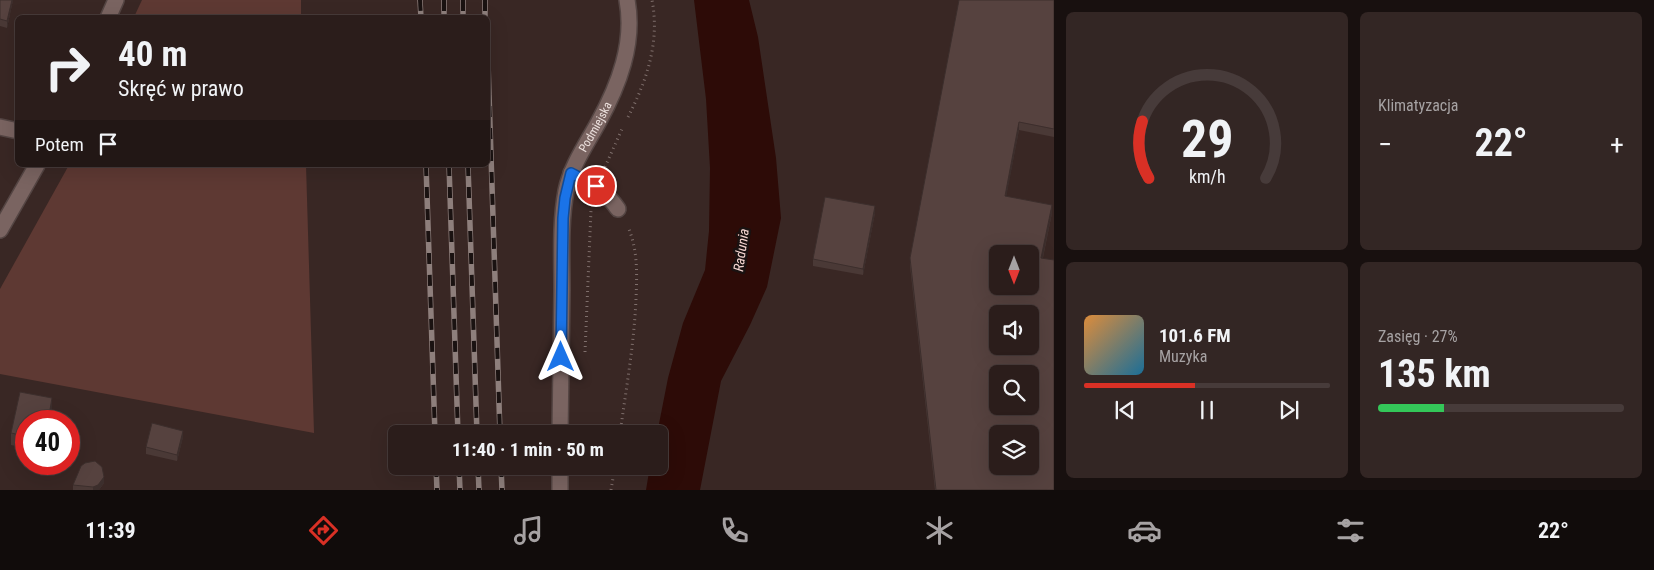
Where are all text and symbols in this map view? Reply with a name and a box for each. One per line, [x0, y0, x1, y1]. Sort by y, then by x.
text: 40 m [118, 34, 187, 75]
icon: right [35, 35, 100, 100]
text: Skręć w prawo [118, 76, 244, 101]
text: Klimatyzacja [1378, 96, 1459, 115]
street label: Podmiejska [576, 99, 615, 155]
text: 29 [1181, 109, 1233, 170]
text: 22° [1474, 121, 1528, 165]
text: − [1378, 128, 1392, 161]
text: + [1610, 128, 1624, 161]
icon: arrive [94, 130, 122, 158]
text: Potem [35, 133, 84, 156]
pin [575, 165, 617, 207]
text: km/h [1189, 166, 1225, 187]
icon: arrive [582, 172, 610, 200]
water label: Radunia [730, 227, 752, 273]
north arrow [989, 245, 1039, 295]
map controls [989, 245, 1039, 475]
button: sound [989, 305, 1039, 355]
text: 101.6 FM [1159, 324, 1231, 347]
text: Zasięg · 27% [1378, 327, 1458, 346]
position arrow [534, 330, 586, 382]
text: Muzyka [1159, 347, 1207, 366]
text: 135 km [1378, 352, 1491, 396]
button: search [989, 365, 1039, 415]
icon: previous [1111, 396, 1139, 424]
icon: pause [1193, 396, 1221, 424]
icon: next [1275, 396, 1303, 424]
speed limit sign: 40 [15, 410, 80, 475]
button: layers [989, 425, 1039, 475]
text: 11:40 · 1 min · 50 m [452, 438, 604, 461]
icon: directions [306, 513, 341, 548]
icon: music [511, 513, 546, 548]
icon: phone [717, 513, 752, 548]
icon: climate [922, 513, 957, 548]
icon: car [1127, 513, 1162, 548]
icon: filters [1333, 513, 1368, 548]
text: 11:39 [85, 518, 136, 543]
text: 22° [1538, 518, 1569, 543]

